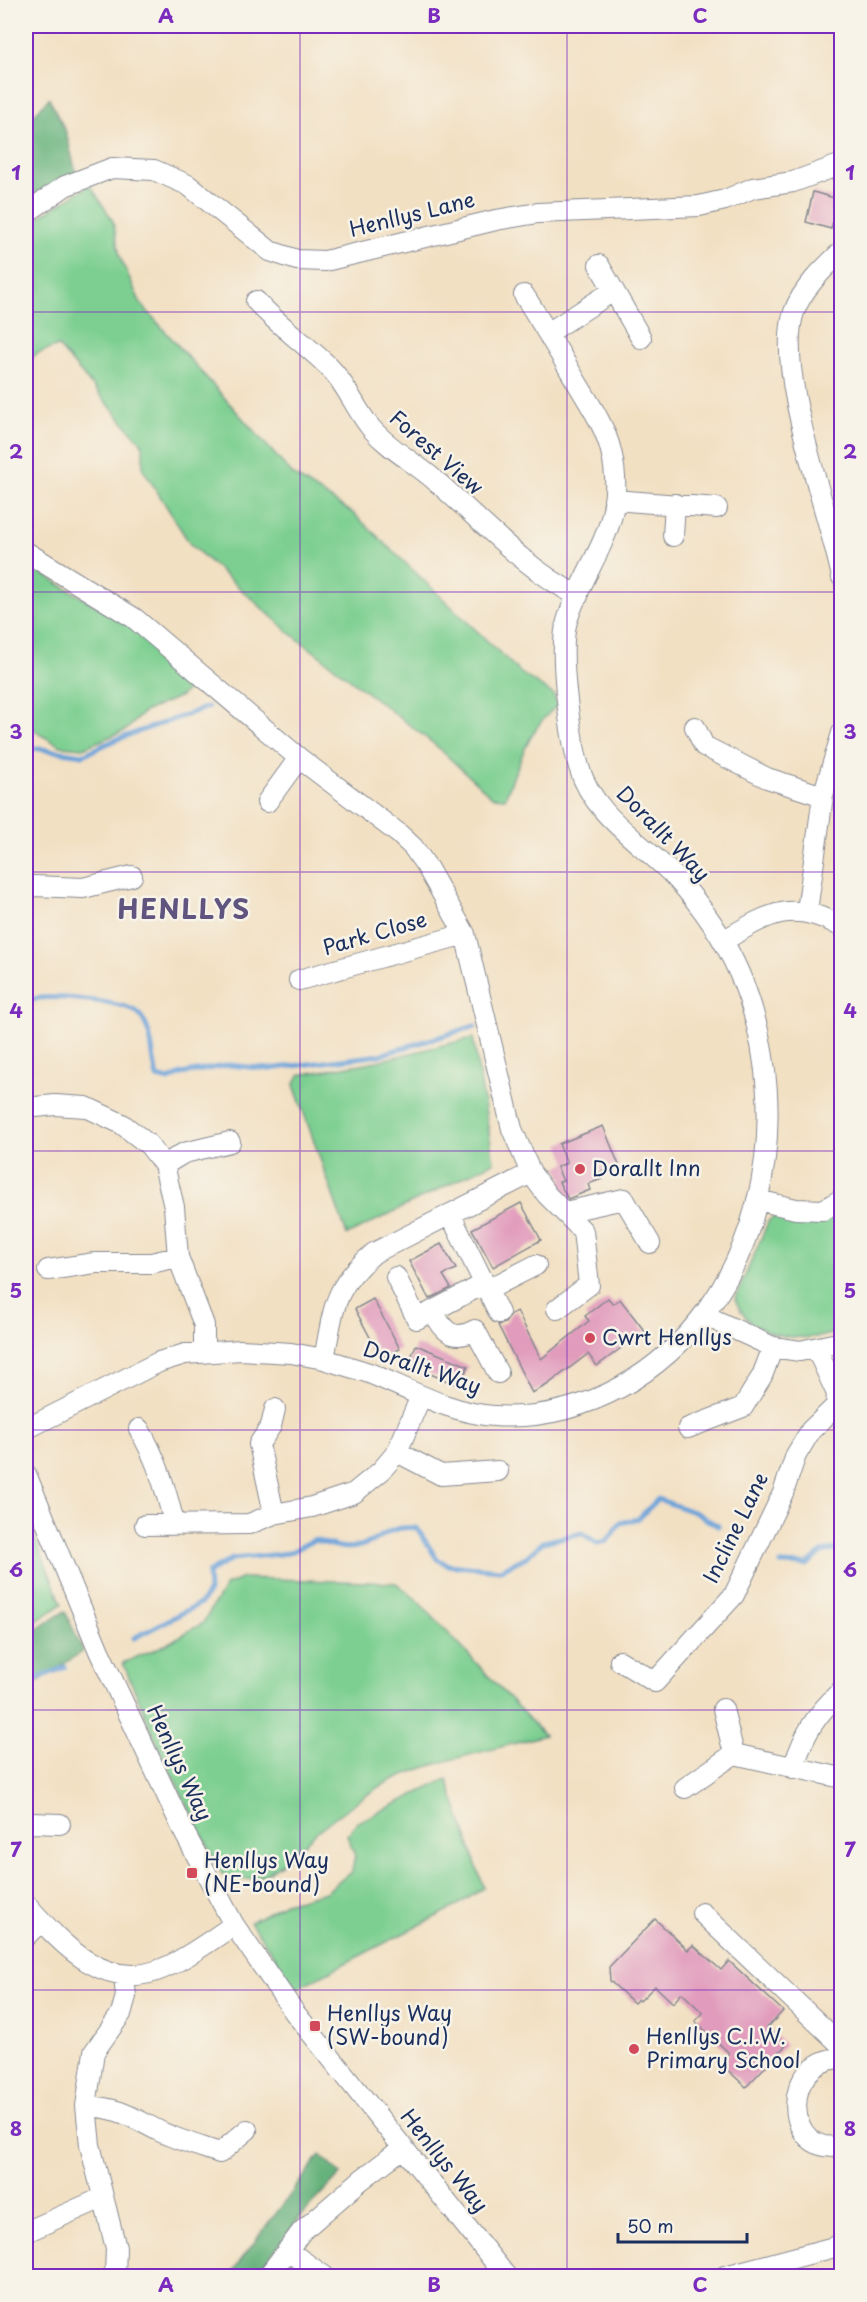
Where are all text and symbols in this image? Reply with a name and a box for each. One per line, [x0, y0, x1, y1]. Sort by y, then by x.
text: A [158, 0, 174, 30]
text: B [427, 0, 441, 30]
text: C [692, 0, 708, 30]
text: 1 [11, 157, 21, 187]
text: 1 [845, 157, 855, 187]
street label: Henllys Lane [345, 182, 478, 244]
street label: Forest View [383, 401, 491, 502]
text: 2 [9, 436, 23, 466]
text: 2 [843, 436, 857, 466]
text: 3 [9, 716, 23, 746]
text: 3 [843, 716, 857, 746]
street label: Dorallt Way [610, 777, 719, 888]
district label: HENLLYS [117, 887, 251, 928]
street label: Park Close [319, 902, 430, 962]
text: 4 [9, 995, 23, 1025]
text: 4 [843, 995, 857, 1025]
place label: Dorallt Inn [592, 1151, 701, 1183]
marker: Dorallt Inn [573, 1162, 587, 1176]
text: 5 [10, 1275, 22, 1305]
text: 5 [844, 1275, 856, 1305]
place label: Cwrt Henllys [602, 1320, 732, 1352]
street label: Dorallt Way [359, 1331, 486, 1401]
marker: Cwrt Henllys [583, 1331, 597, 1345]
street label: Incline Lane [693, 1466, 775, 1588]
text: 6 [9, 1554, 23, 1584]
text: 6 [843, 1554, 857, 1584]
street label: Henllys Way [140, 1699, 222, 1826]
text: 7 [10, 1834, 22, 1864]
text: 7 [844, 1834, 856, 1864]
place label: Henllys Way (NE-bound) [204, 1843, 329, 1899]
marker: Henllys Way (NE-bound) [185, 1866, 199, 1880]
place label: Henllys Way (SW-bound) [327, 1996, 452, 2052]
marker: Henllys Way (SW-bound) [308, 2019, 322, 2033]
place label: Henllys C.I.W. Primary School [646, 2019, 801, 2075]
marker: Henllys C.I.W. Primary School [627, 2042, 641, 2056]
street label: Henllys Way [394, 2101, 497, 2218]
text: 8 [10, 2113, 22, 2143]
text: 8 [844, 2113, 856, 2143]
scale bar [618, 2206, 747, 2244]
text: 50 m [627, 2212, 674, 2239]
text: A [158, 2269, 174, 2299]
text: B [427, 2269, 441, 2299]
text: C [692, 2269, 708, 2299]

